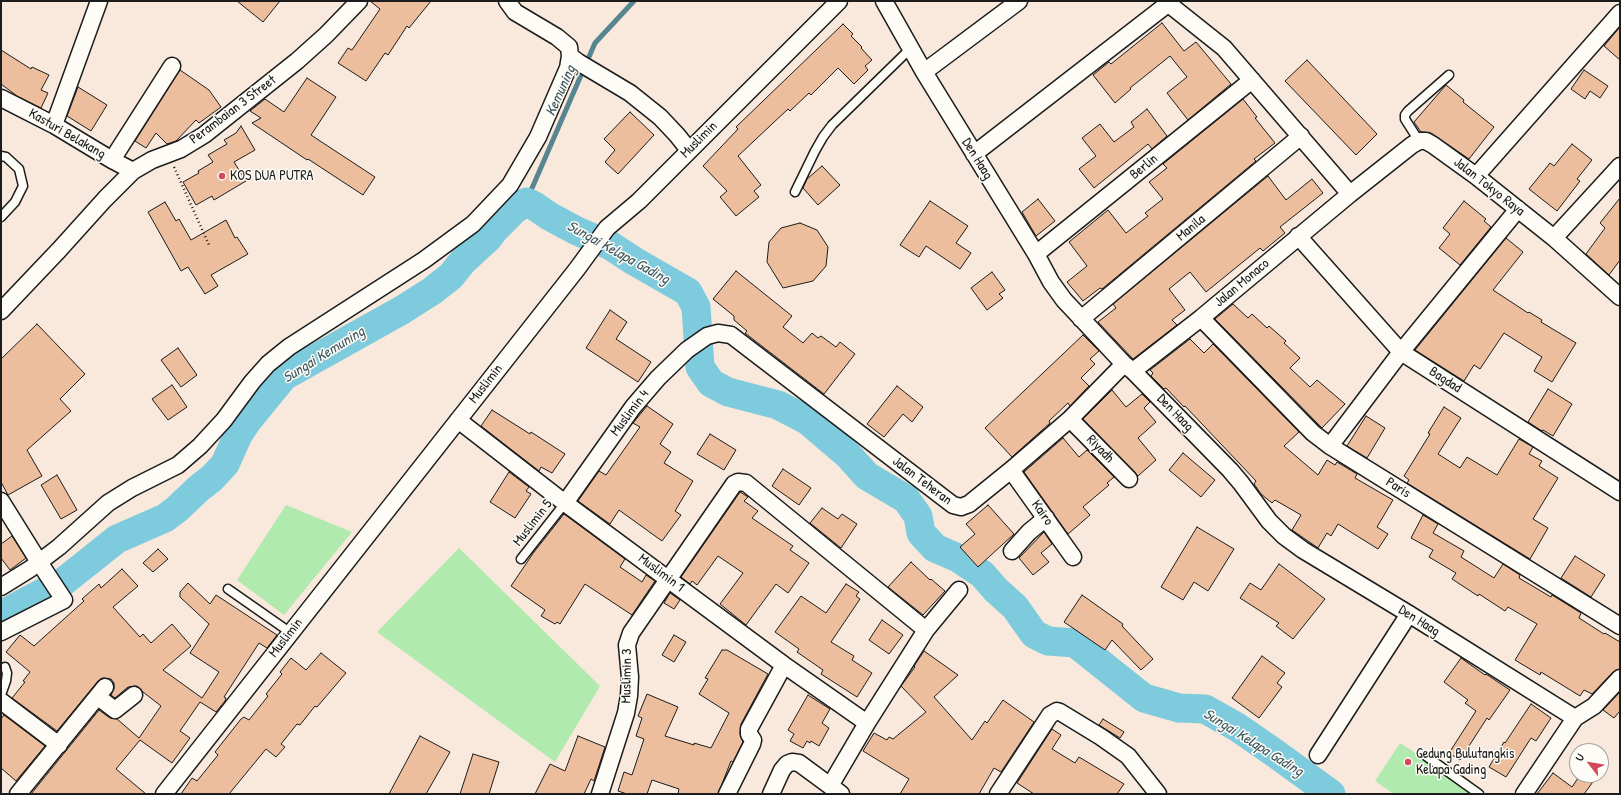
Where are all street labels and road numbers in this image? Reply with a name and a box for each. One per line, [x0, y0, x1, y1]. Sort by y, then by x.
street label: Perambaian 3 Street [186, 72, 280, 148]
street label: Kasturi Belakang [26, 105, 108, 163]
street label: Muslimin [677, 118, 721, 162]
street label: Den Haag [958, 135, 996, 183]
street label: Berlin [1127, 151, 1161, 183]
street label: Jalan Tokyo Raya [1450, 154, 1528, 220]
street label: Manila [1173, 211, 1209, 245]
street label: Jalan Monaco [1211, 255, 1273, 311]
street label: Muslimin [465, 361, 507, 407]
street label: Bagdad [1426, 363, 1464, 397]
street label: Muslimin 4 [607, 387, 653, 439]
street label: Den Haag [1153, 391, 1197, 435]
street label: Riyadh [1083, 432, 1117, 466]
street label: Jalan Teheran [889, 453, 955, 509]
street label: Paris [1382, 474, 1414, 502]
street label: Muslimin 5 [510, 496, 556, 550]
street label: Kairo [1027, 497, 1057, 529]
street label: Muslimin 1 [635, 550, 687, 596]
street label: Den Haag [1395, 602, 1443, 640]
street label: Muslimin [265, 615, 307, 661]
street label: Muslimin 3 [618, 649, 636, 703]

